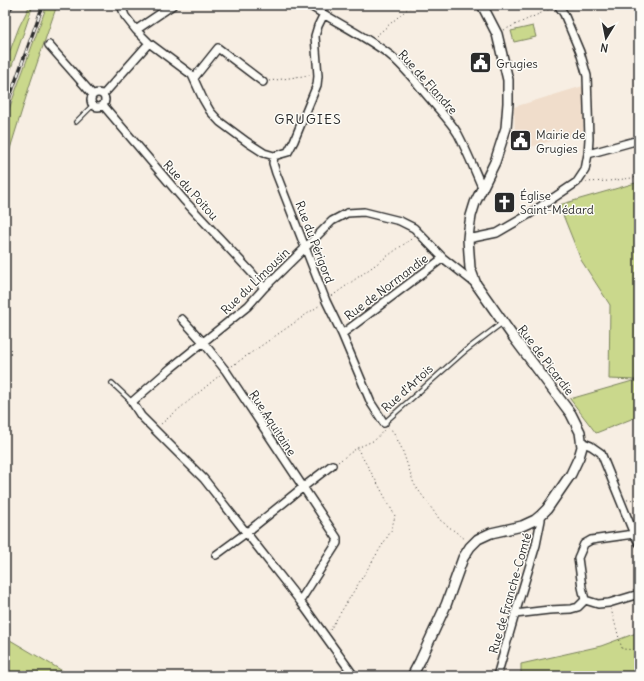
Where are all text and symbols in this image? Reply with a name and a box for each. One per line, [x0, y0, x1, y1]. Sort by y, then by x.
north arrow [586, 18, 626, 58]
text: N [599, 40, 609, 55]
street label: Rue de Flandre [395, 47, 461, 117]
public building icon: Grugies [468, 50, 494, 76]
place label: Grugies [496, 56, 538, 71]
district label: GRUGIES [274, 110, 342, 128]
place label: Mairie de Grugies [536, 127, 586, 156]
public building icon: Mairie de Grugies [507, 128, 533, 154]
street label: Rue du Poitou [160, 157, 222, 223]
place label: Église Saint-Médard [520, 188, 594, 217]
church icon: Église Saint-Médard [491, 189, 517, 215]
street label: Rue du Périgord [292, 199, 338, 285]
street label: Rue du Limousin [218, 245, 292, 317]
street label: Rue de Normandie [341, 251, 431, 323]
street label: Rue de Picardie [515, 322, 577, 398]
street label: Rue d'Artois [378, 361, 436, 415]
street label: Rue Aquitaine [246, 388, 300, 458]
street label: Rue de Franche-Comté [486, 531, 534, 655]

